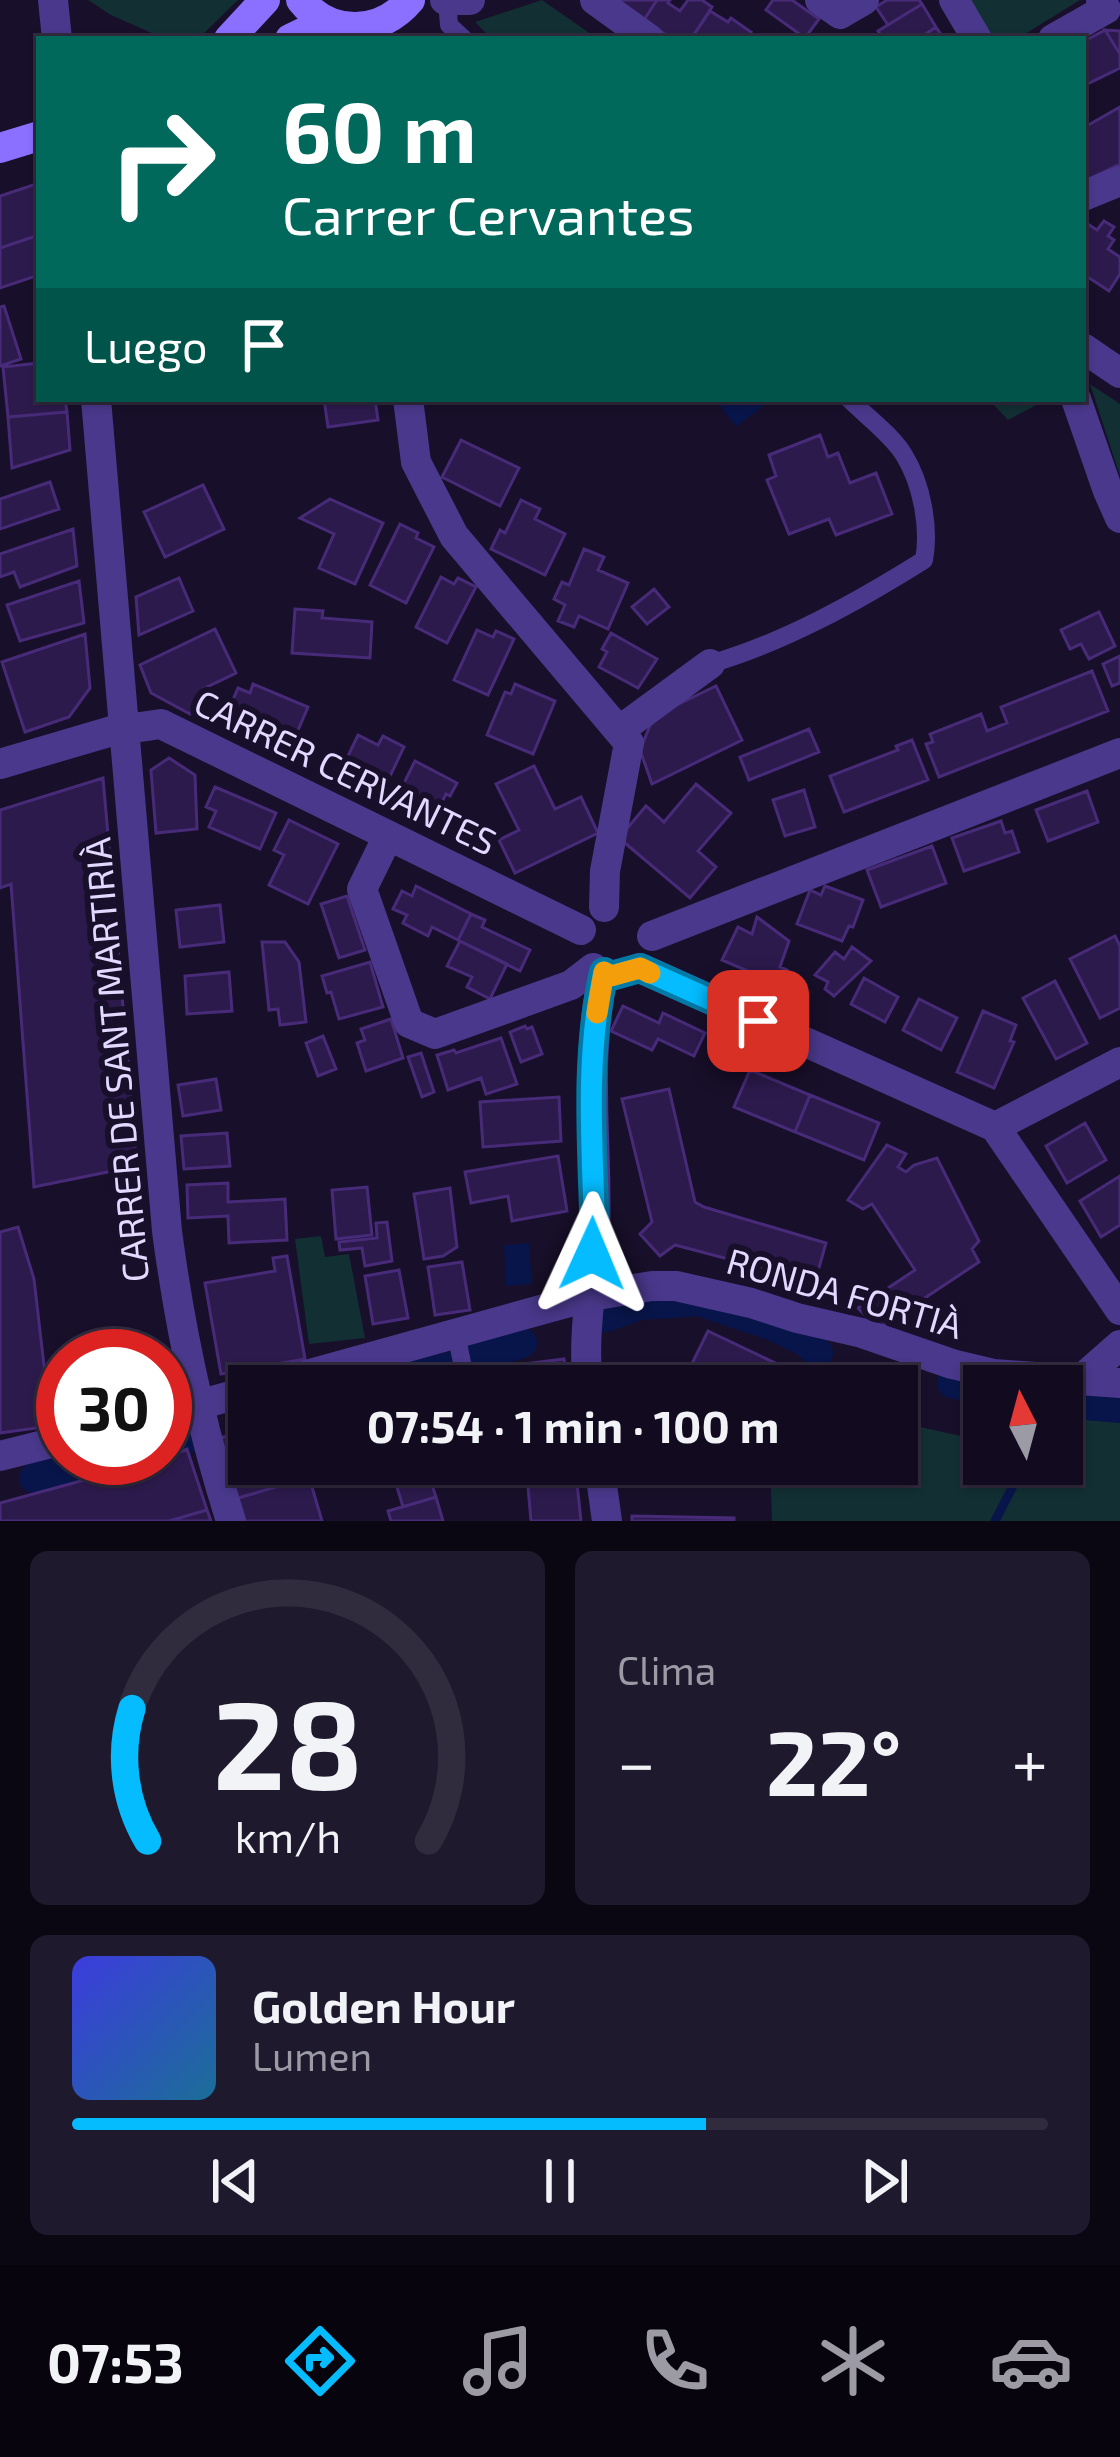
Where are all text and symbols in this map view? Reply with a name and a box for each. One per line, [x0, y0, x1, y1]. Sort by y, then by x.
text: 60 m [282, 79, 477, 180]
icon: right [84, 84, 240, 240]
text: Carrer Cervantes [282, 181, 694, 246]
icon: arrive [231, 312, 297, 378]
text: Luego [84, 318, 207, 372]
street label: CARRER CERVANTES [188, 679, 504, 863]
street label: CARRER DE SANT MARTIRIÀ [74, 835, 156, 1284]
pin [707, 970, 809, 1072]
icon: arrive [725, 988, 791, 1054]
position arrow [529, 1191, 655, 1317]
street label: RONDA FORTIÀ [722, 1238, 968, 1346]
speed limit sign: 30 [36, 1329, 192, 1485]
north arrow [963, 1365, 1083, 1485]
map controls [963, 1365, 1083, 1485]
text: 07:54 · 1 min · 100 m [367, 1398, 779, 1452]
text: Clima [617, 1646, 716, 1693]
text: 28 [212, 1665, 363, 1815]
text: 22° [766, 1706, 901, 1814]
text: − [617, 1721, 656, 1800]
text: + [1012, 1721, 1048, 1800]
text: km/h [234, 1810, 341, 1862]
text: Golden Hour [252, 1978, 515, 2032]
text: Lumen [252, 2032, 372, 2079]
icon: previous [202, 2148, 268, 2214]
icon: pause [527, 2148, 593, 2214]
icon: next [852, 2148, 918, 2214]
icon: directions [278, 2319, 362, 2403]
icon: music [456, 2319, 540, 2403]
icon: phone [633, 2319, 717, 2403]
icon: climate [811, 2319, 895, 2403]
icon: car [989, 2319, 1073, 2403]
text: 07:53 [47, 2329, 184, 2394]

